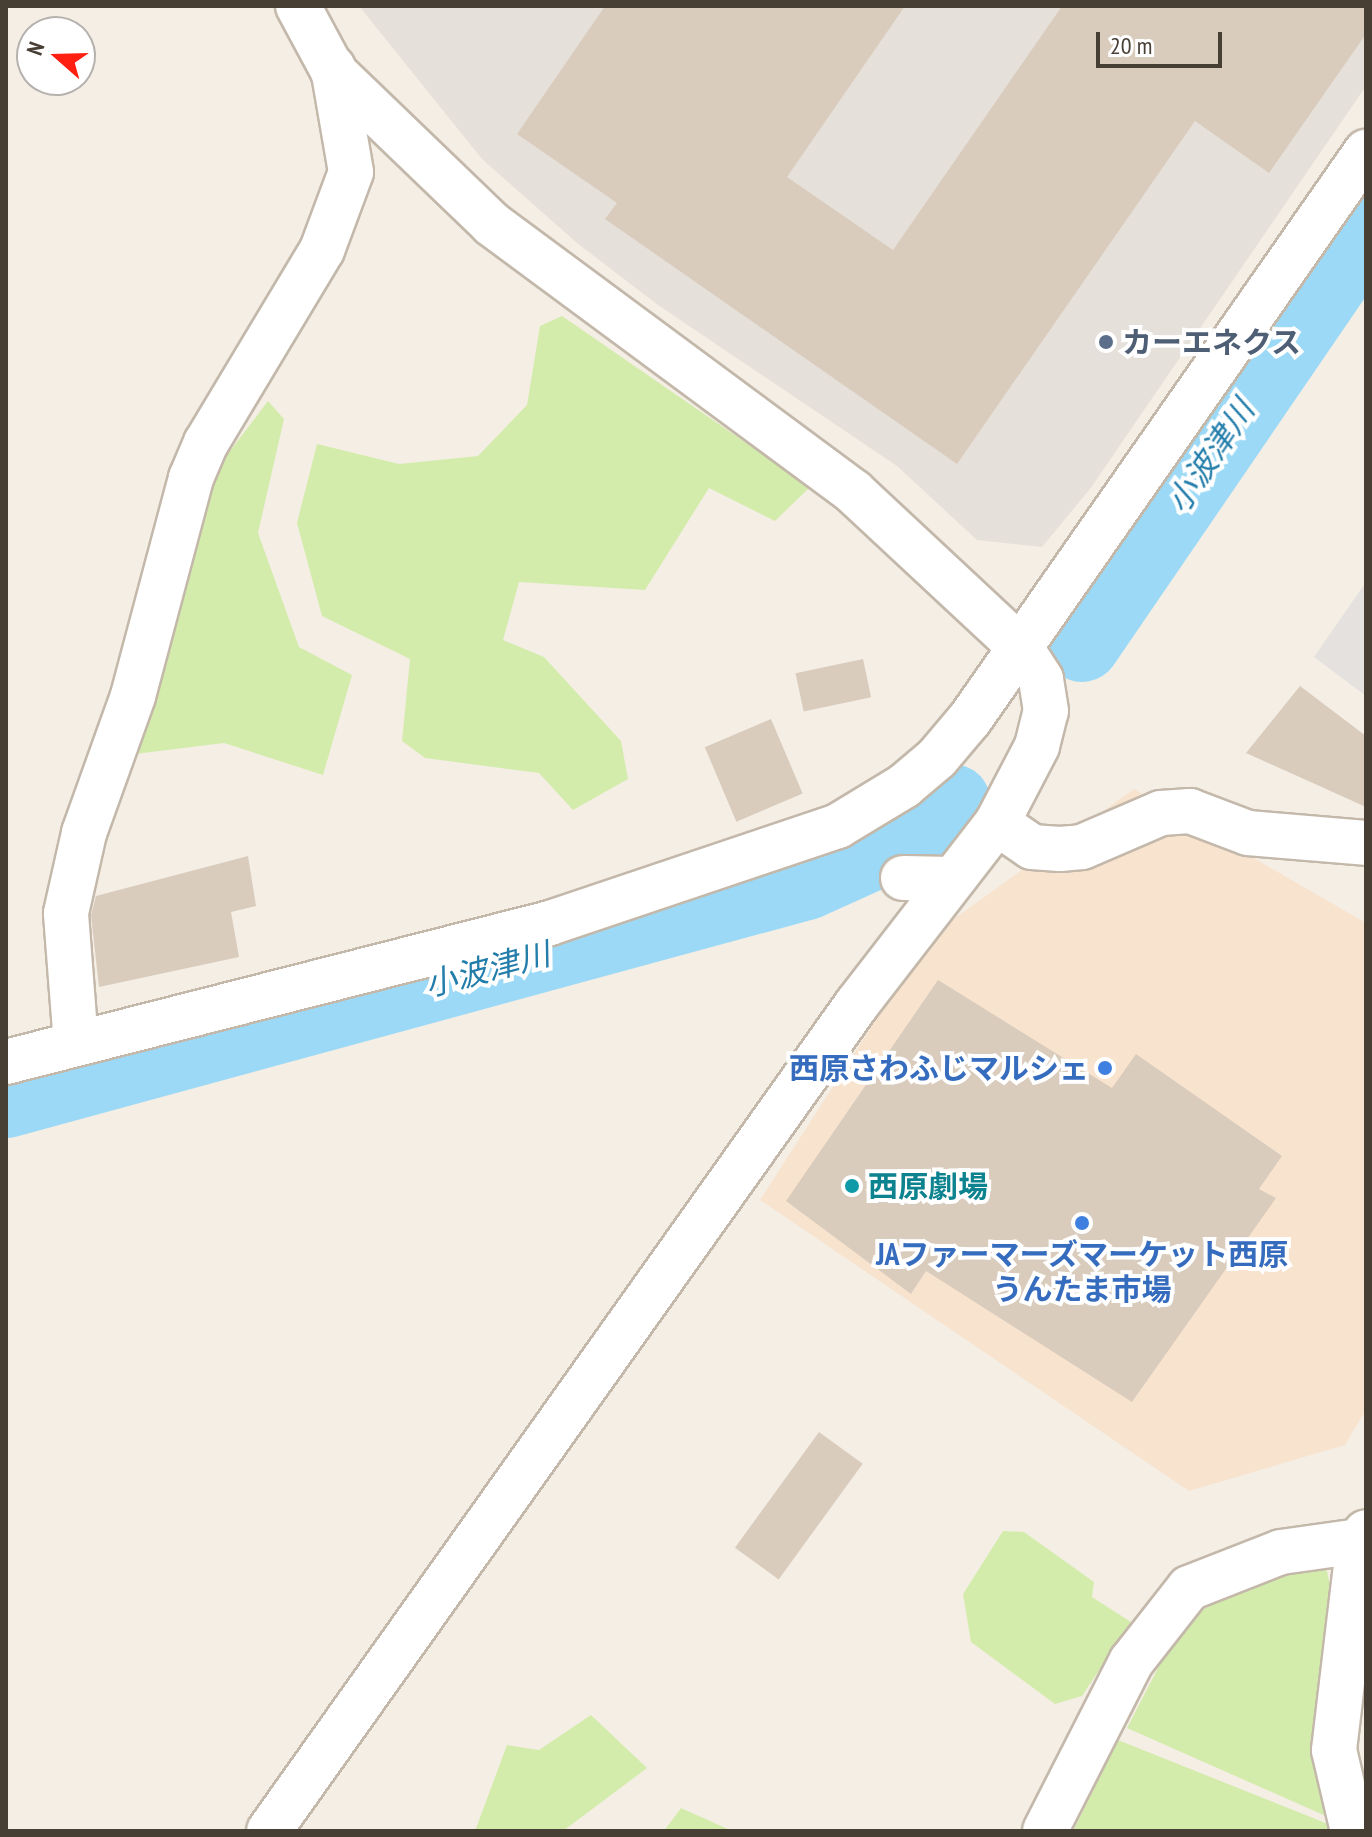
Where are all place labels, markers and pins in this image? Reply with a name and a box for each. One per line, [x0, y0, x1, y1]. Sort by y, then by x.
place label: カーエネクス [1122, 324, 1302, 360]
marker: カーエネクス [1097, 333, 1115, 351]
place label: 西原さわふじマルシェ [789, 1050, 1089, 1086]
marker: 西原さわふじマルシェ [1096, 1059, 1114, 1077]
place label: 西原劇場 [868, 1168, 988, 1204]
marker: 西原劇場 [843, 1177, 861, 1195]
marker: JAファーマーズマーケット西原 うんたま市場 [1073, 1214, 1091, 1232]
place label: JAファーマーズマーケット西原 うんたま市場 [875, 1236, 1289, 1306]

